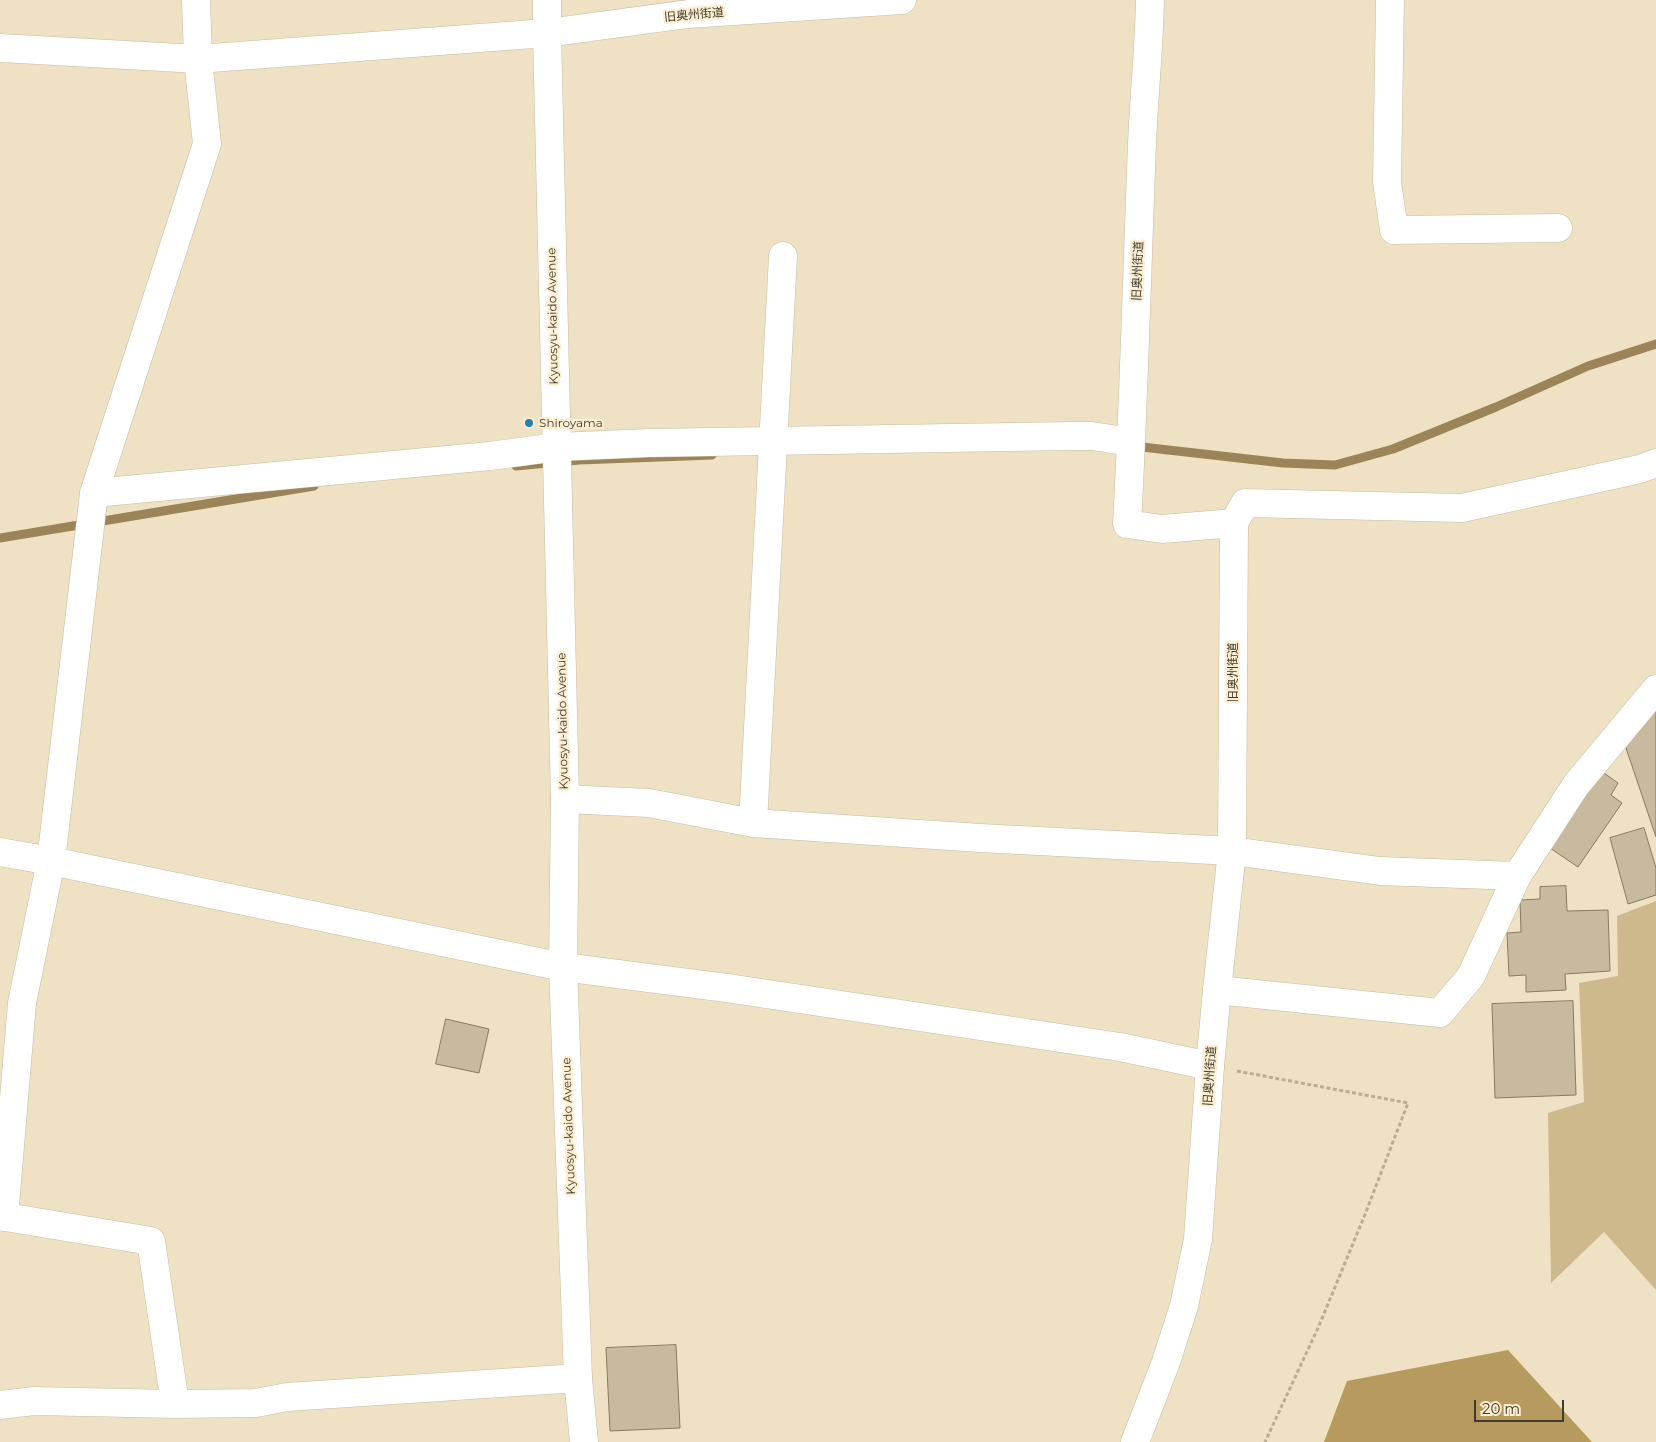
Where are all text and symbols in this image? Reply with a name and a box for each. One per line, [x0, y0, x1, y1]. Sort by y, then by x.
street label: 旧奥州街道 [663, 5, 725, 25]
street label: 旧奥州街道 [1130, 241, 1146, 301]
street label: Kyuosyu-kaido Avenue [545, 247, 561, 385]
place label: Shiroyama [539, 416, 603, 430]
marker: Shiroyama [523, 417, 535, 429]
street label: 旧奥州街道 [1226, 642, 1240, 702]
street label: Kyuosyu-kaido Avenue [555, 652, 571, 790]
street label: 旧奥州街道 [1201, 1046, 1219, 1106]
street label: Kyuosyu-kaido Avenue [559, 1057, 579, 1195]
scale bar [1476, 1390, 1566, 1422]
text: 20 m [1482, 1399, 1520, 1418]

